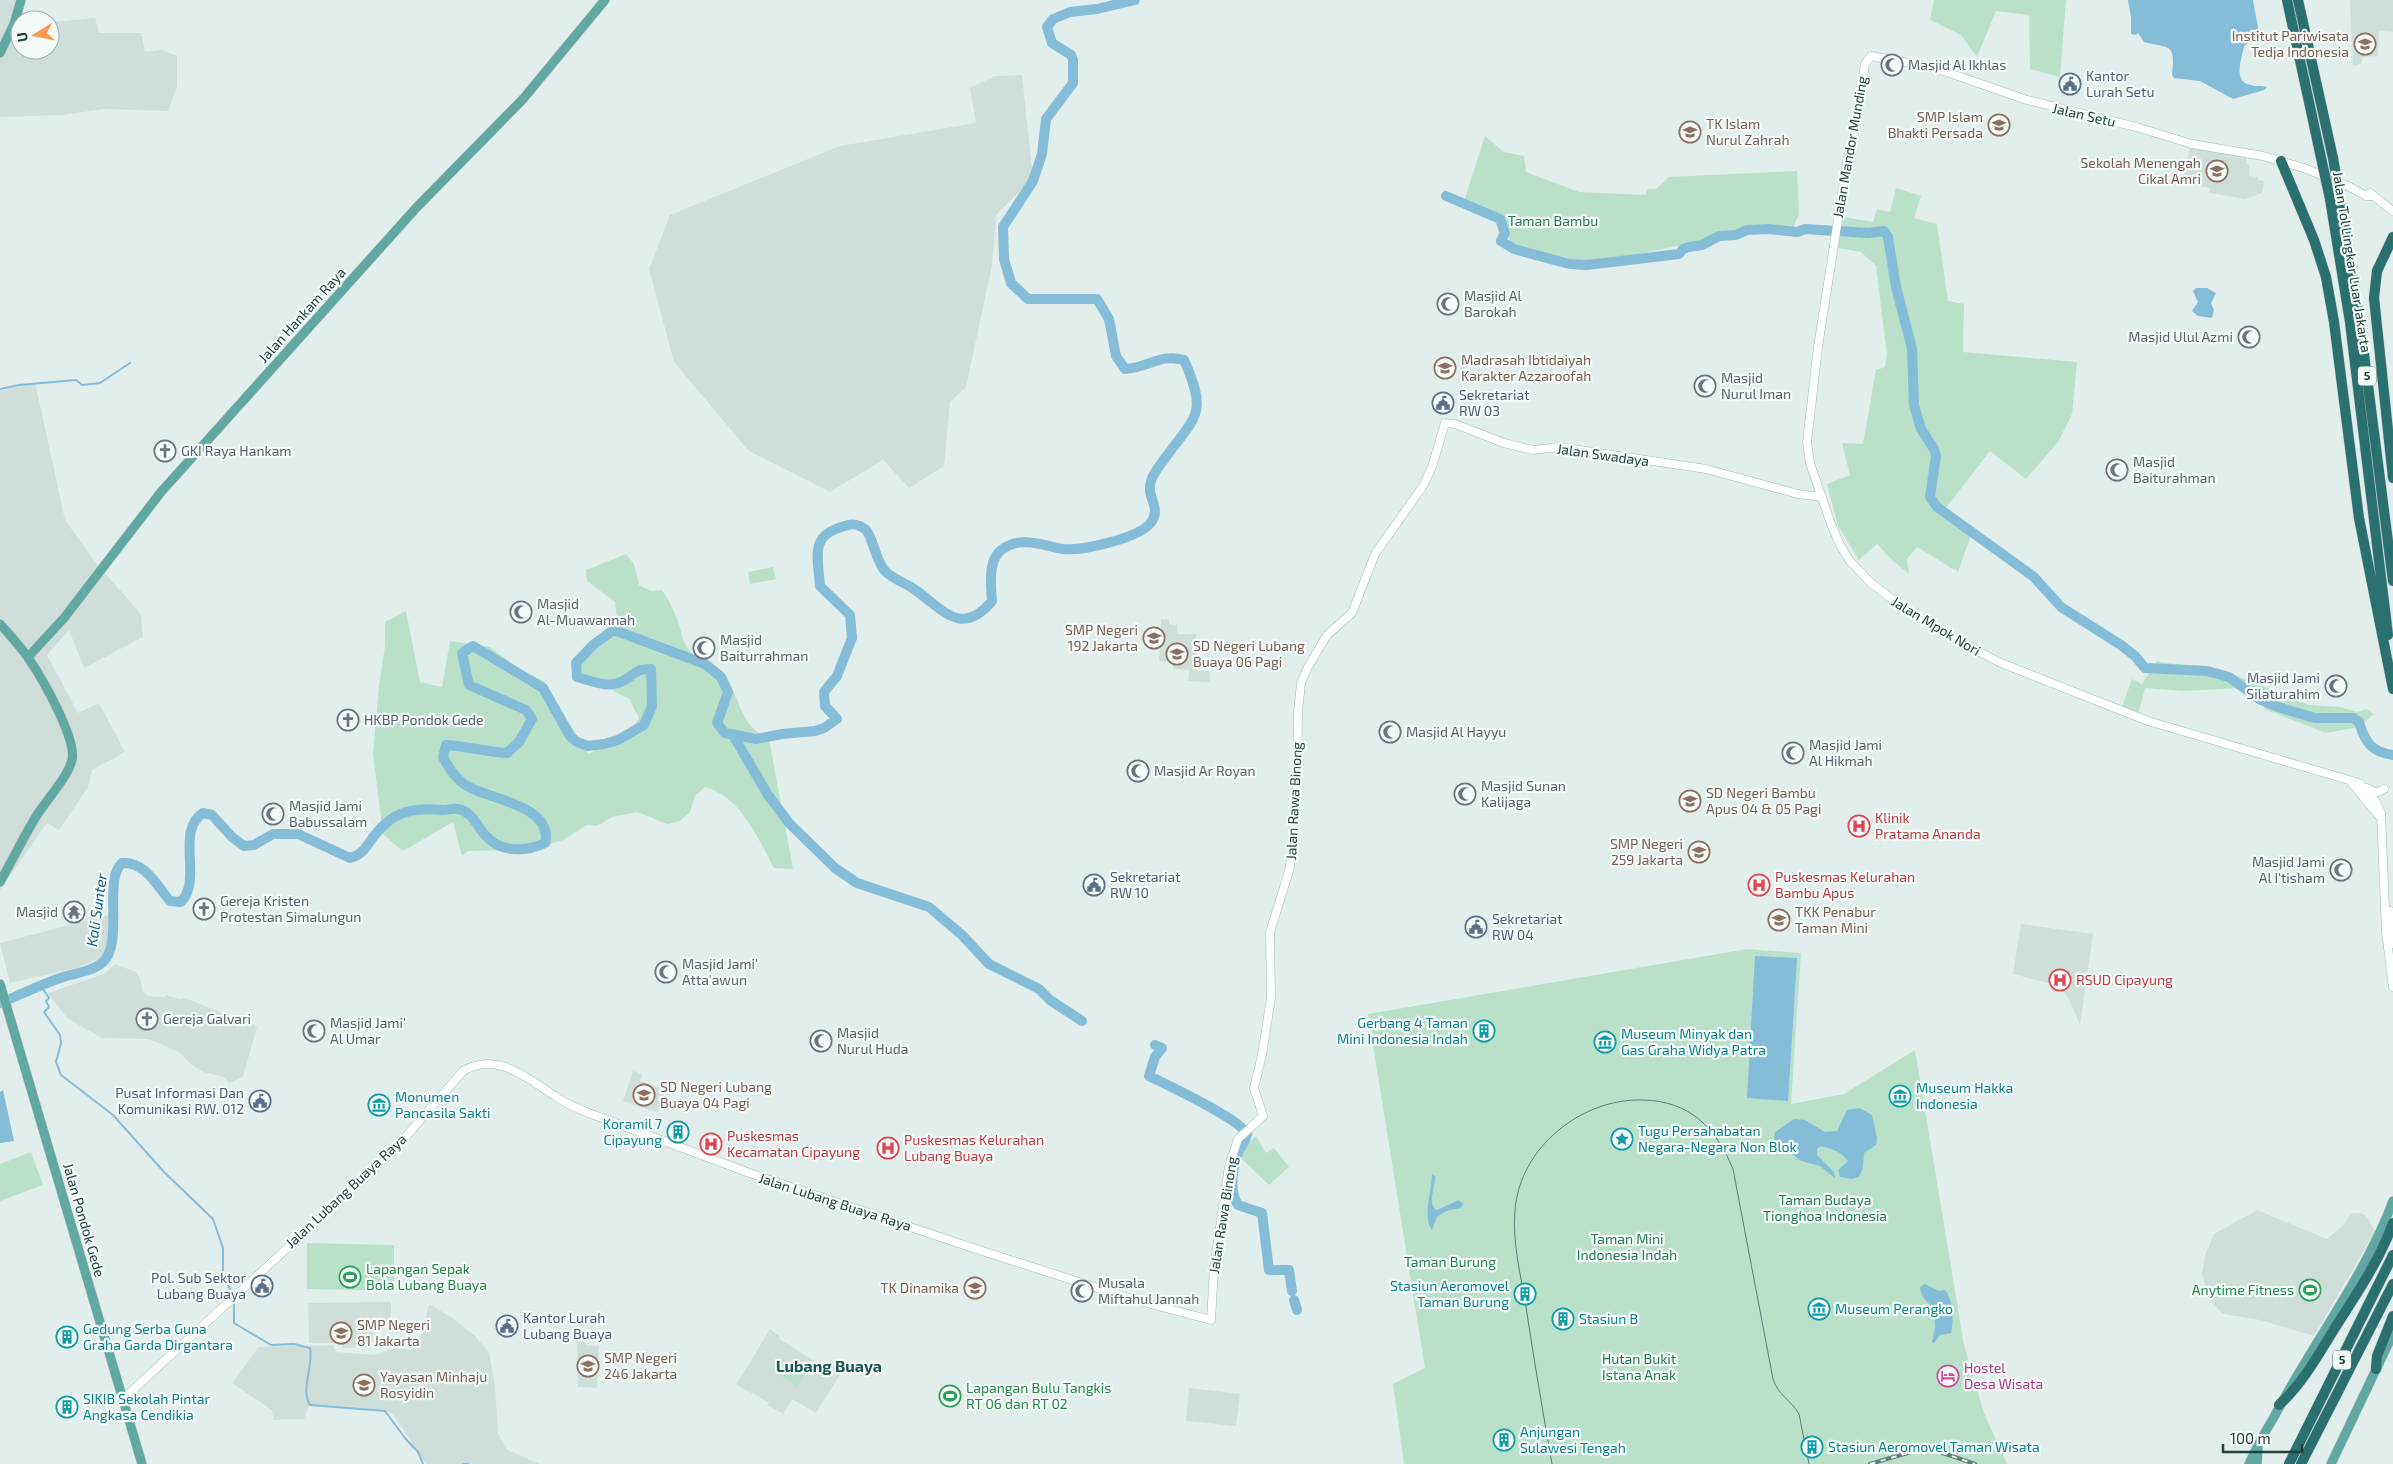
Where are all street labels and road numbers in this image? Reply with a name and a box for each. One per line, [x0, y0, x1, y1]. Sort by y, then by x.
street label: Jalan Mandor Munding [1829, 74, 1870, 219]
street label: Jalan Setu [2051, 99, 2117, 130]
street label: Jalan Tol Lingkar Luar Jakarta [2330, 170, 2375, 354]
street label: Jalan Hankam Raya [254, 264, 349, 366]
road number: 5 [2358, 366, 2376, 386]
street label: Jalan Swadaya [1556, 440, 1650, 469]
street label: Jalan Mpok Nori [1889, 592, 1984, 659]
street label: Jalan Rawa Binong [1282, 741, 1305, 861]
street label: Jalan Lubang Buaya Raya [282, 1130, 410, 1251]
street label: Jalan Rawa Binong [1205, 1155, 1240, 1275]
street label: Jalan Pondok Gede [60, 1161, 109, 1279]
street label: Jalan Lubang Buaya Raya [757, 1169, 914, 1234]
road number: 5 [2333, 1350, 2351, 1370]

